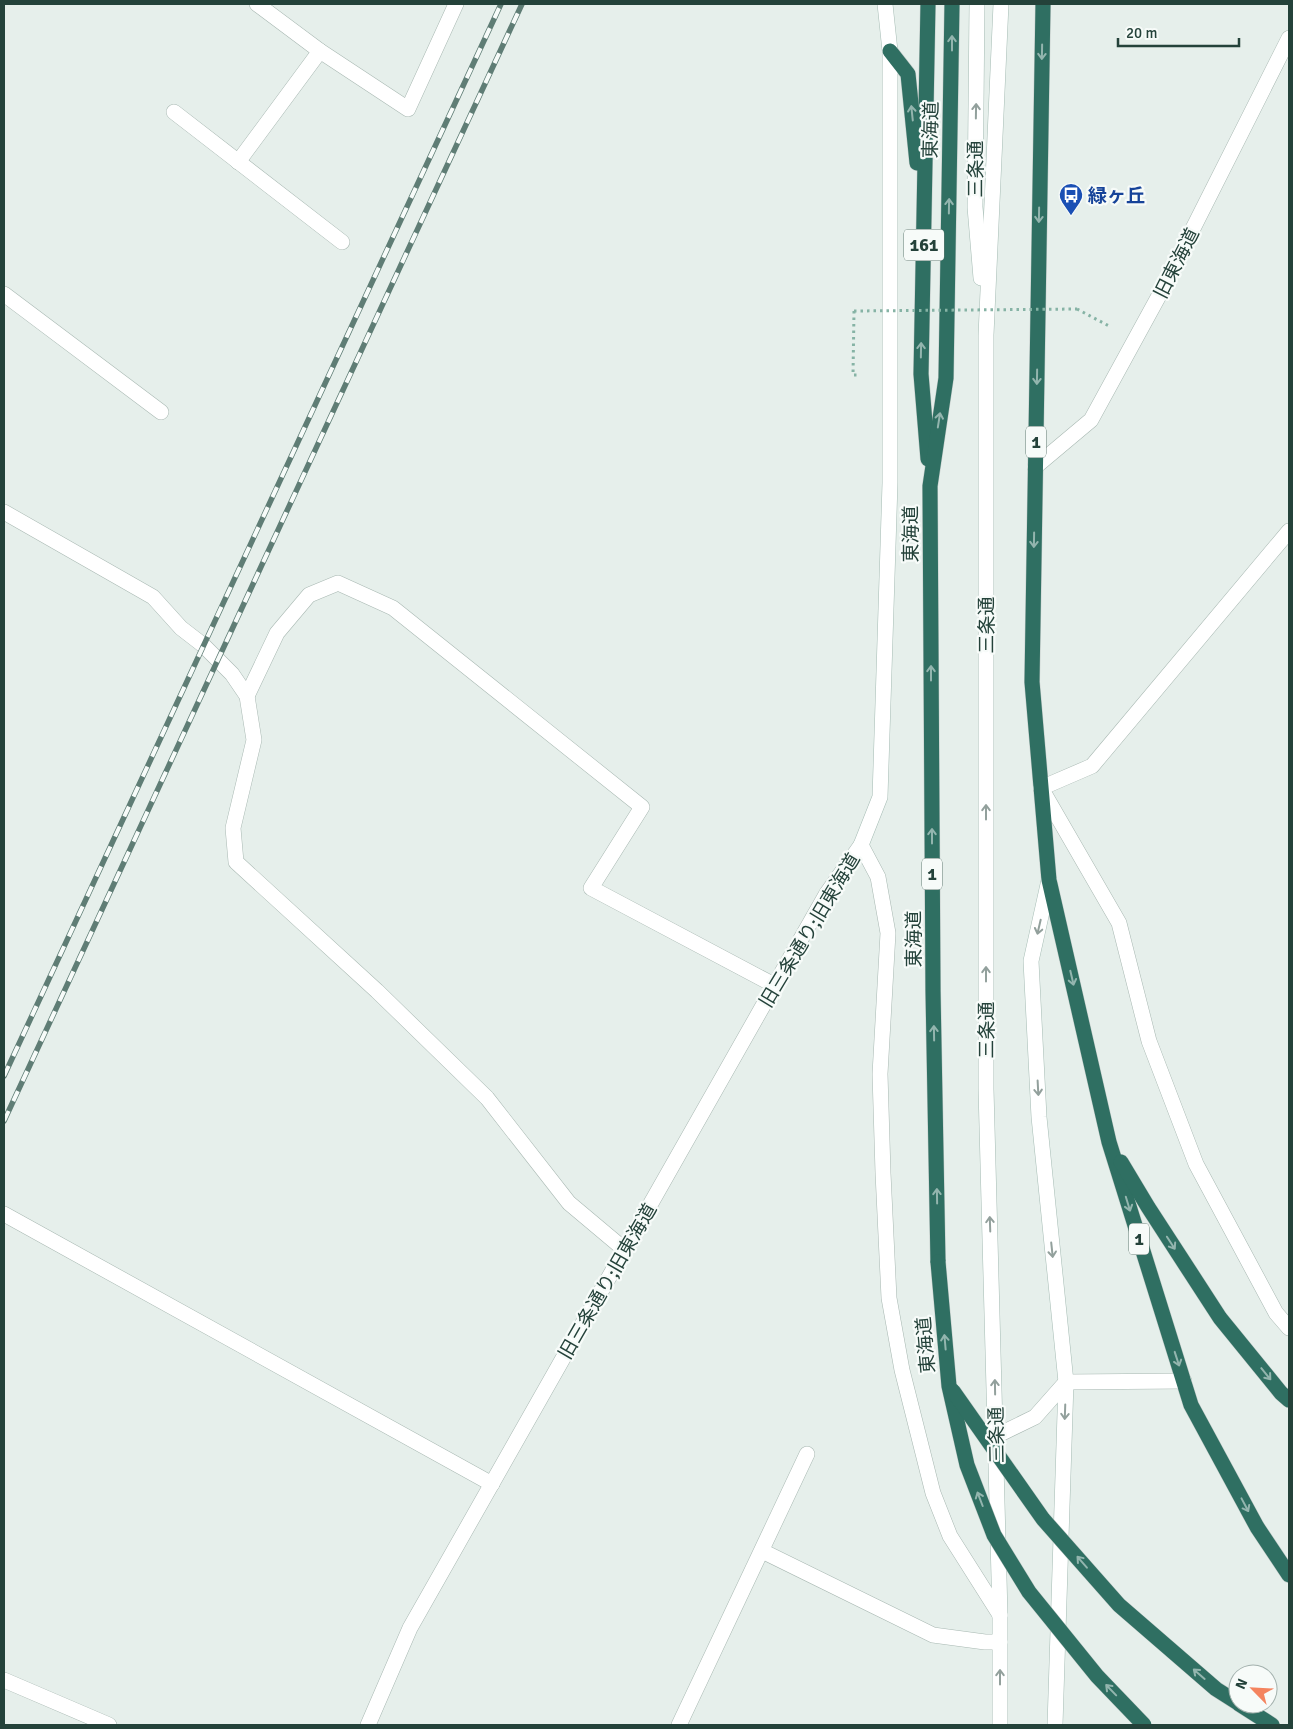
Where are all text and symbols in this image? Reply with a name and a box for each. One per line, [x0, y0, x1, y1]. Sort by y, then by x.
scale bar [1118, 15, 1239, 47]
text: 20 m [1126, 24, 1157, 42]
one-way arrow [947, 35, 957, 52]
one-way arrow [1037, 44, 1047, 60]
street label: 東海道 [919, 101, 943, 159]
one-way arrow [971, 104, 981, 120]
one-way arrow [907, 106, 917, 122]
street label: 三条通 [964, 140, 988, 198]
bus stop icon: 緑ヶ丘 [1058, 182, 1084, 216]
place label: 緑ヶ丘 [1088, 184, 1145, 208]
one-way arrow [944, 198, 954, 214]
one-way arrow [1035, 207, 1044, 223]
street label: 旧東海道 [1149, 224, 1205, 303]
road number: 161 [904, 230, 944, 260]
one-way arrow [917, 342, 926, 358]
one-way arrow [1032, 369, 1041, 385]
one-way arrow [935, 412, 945, 428]
road number: 1 [1026, 427, 1046, 458]
street label: 東海道 [899, 505, 923, 563]
one-way arrow [1029, 532, 1039, 548]
street label: 三条通 [975, 596, 999, 654]
one-way arrow [926, 665, 936, 682]
one-way arrow [981, 804, 991, 820]
one-way arrow [927, 828, 937, 844]
street label: 旧三条通り;旧東海道 [754, 849, 866, 1012]
road number: 1 [922, 859, 942, 890]
street label: 東海道 [902, 910, 926, 968]
one-way arrow [1033, 919, 1043, 935]
one-way arrow [981, 967, 991, 983]
one-way arrow [1068, 970, 1077, 986]
street label: 三条通 [975, 1001, 999, 1059]
one-way arrow [929, 1025, 939, 1042]
one-way arrow [1033, 1080, 1042, 1096]
one-way arrow [932, 1188, 942, 1204]
one-way arrow [1124, 1195, 1134, 1211]
street label: 旧三条通り;旧東海道 [553, 1199, 662, 1364]
one-way arrow [986, 1217, 995, 1233]
road number: 1 [1129, 1224, 1149, 1254]
one-way arrow [1166, 1235, 1176, 1249]
one-way arrow [1048, 1242, 1057, 1258]
street label: 東海道 [912, 1315, 940, 1374]
one-way arrow [940, 1334, 950, 1350]
one-way arrow [1172, 1350, 1182, 1366]
one-way arrow [1261, 1368, 1272, 1381]
one-way arrow [990, 1379, 1000, 1396]
one-way arrow [1060, 1404, 1069, 1420]
street label: 三条通 [985, 1406, 1009, 1464]
one-way arrow [975, 1492, 984, 1507]
one-way arrow [1240, 1498, 1250, 1513]
one-way arrow [1076, 1556, 1087, 1569]
north arrow [1228, 1664, 1278, 1714]
one-way arrow [995, 1669, 1005, 1685]
one-way arrow [1193, 1669, 1206, 1680]
text: N [1232, 1676, 1251, 1692]
one-way arrow [1105, 1684, 1117, 1696]

